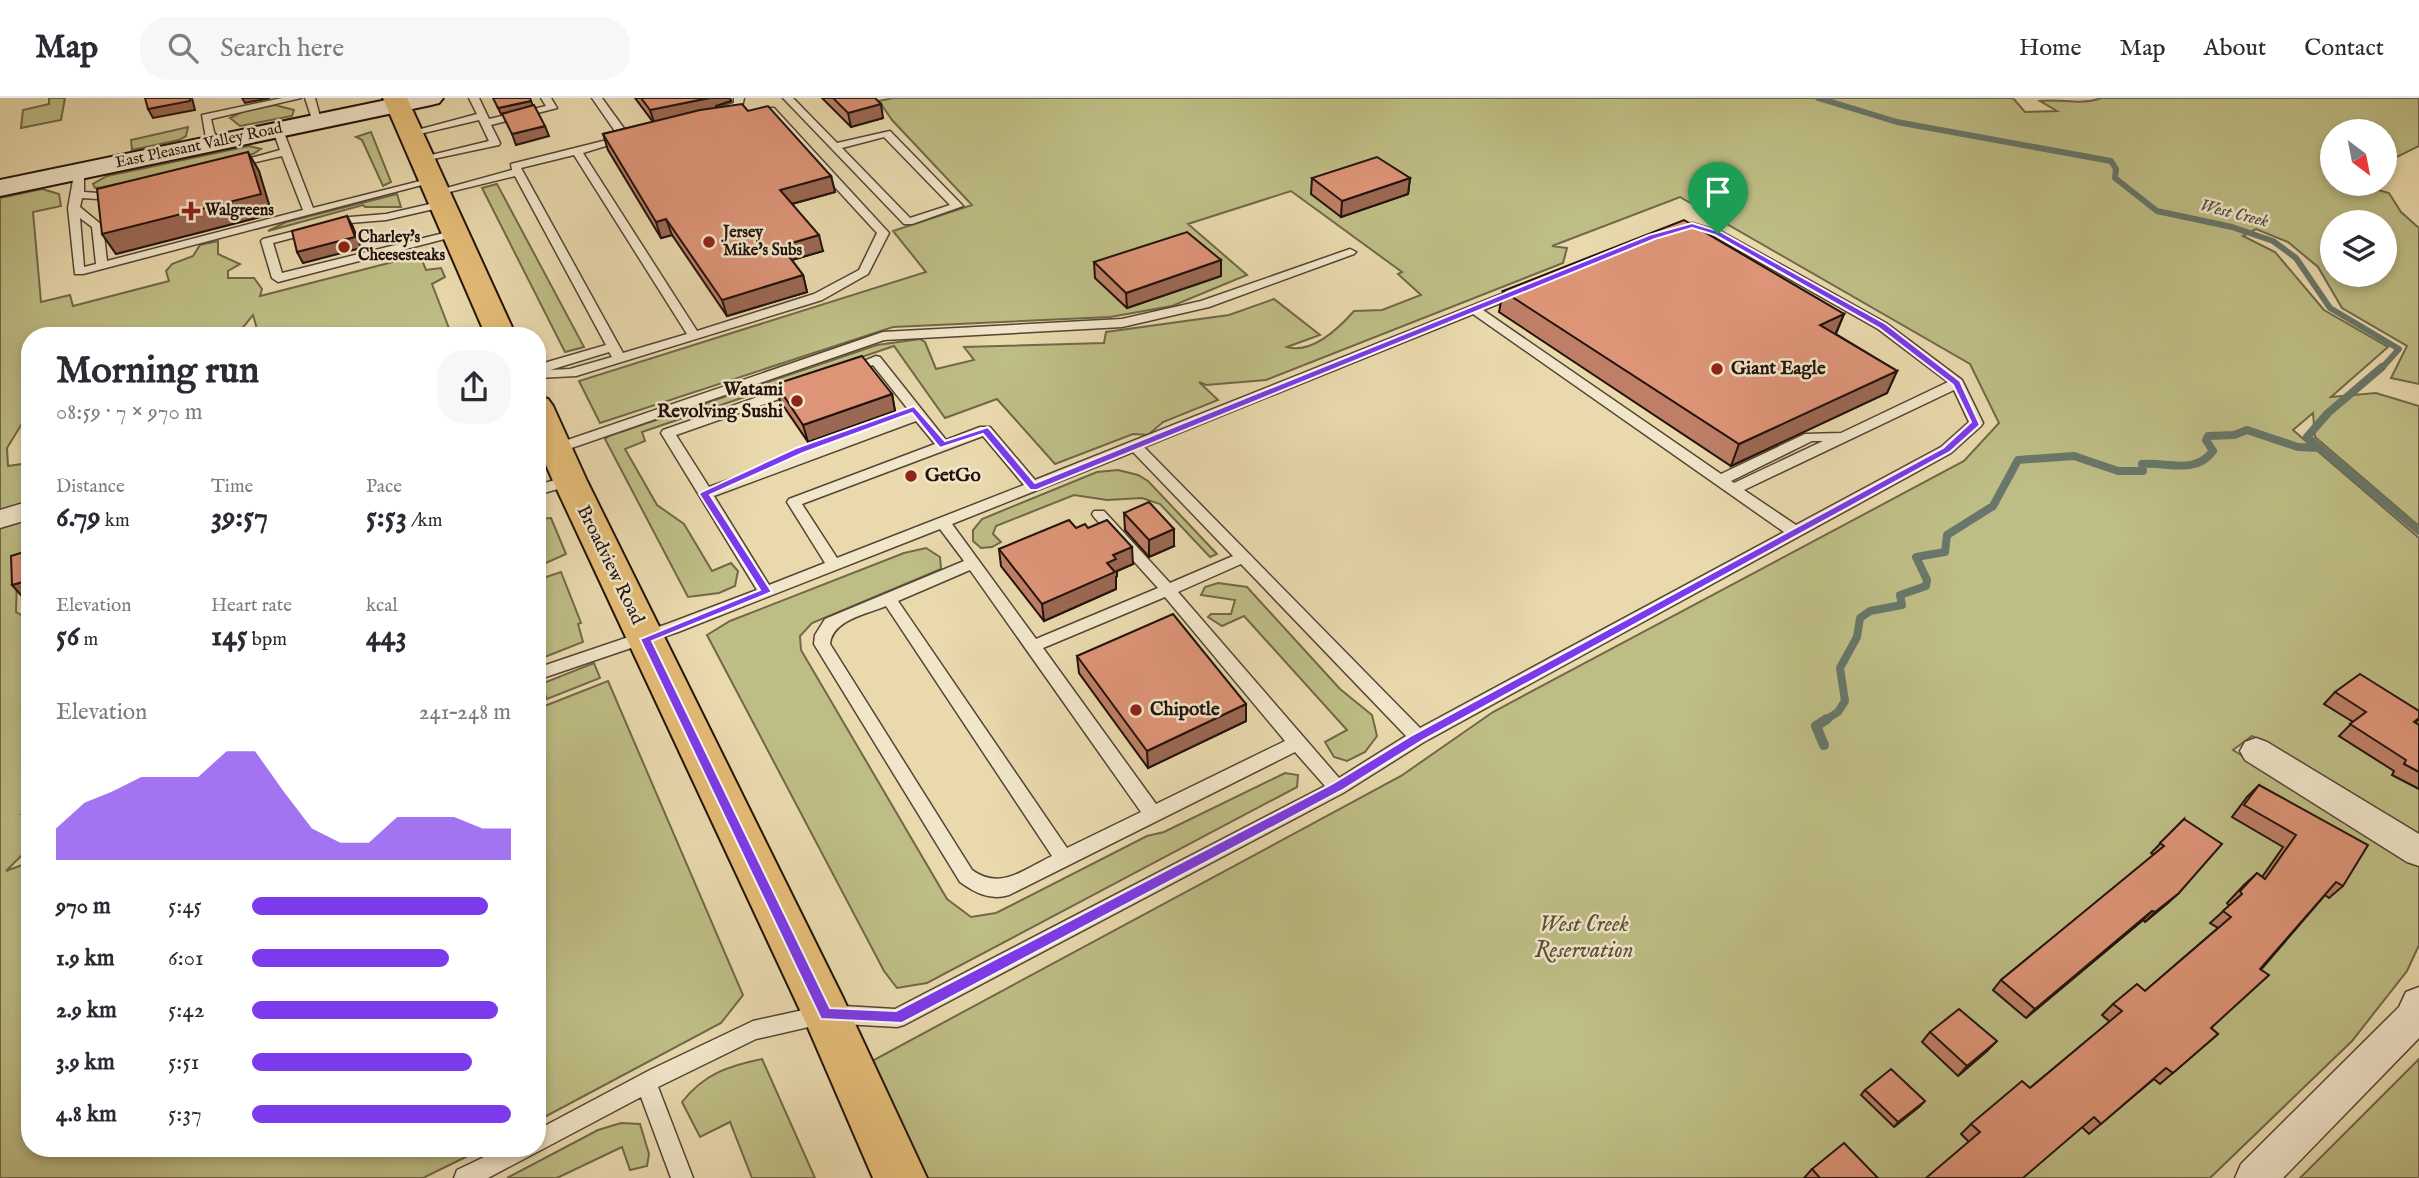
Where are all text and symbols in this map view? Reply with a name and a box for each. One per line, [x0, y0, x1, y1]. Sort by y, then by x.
search box [140, 17, 630, 80]
text: Map [35, 27, 98, 69]
icon: search [164, 29, 202, 67]
text: Search here [220, 32, 344, 65]
text: Home [2019, 33, 2082, 64]
text: Map [2120, 33, 2166, 64]
text: About [2204, 33, 2266, 64]
text: Contact [2304, 33, 2384, 64]
street label: East Pleasant Valley Road [114, 118, 285, 173]
north arrow [2320, 119, 2398, 196]
map controls [2320, 119, 2397, 287]
pin [1688, 162, 1748, 234]
icon: arrive [1699, 173, 1737, 211]
water label: West Creek [2197, 194, 2271, 234]
place label: Walgreens [204, 201, 274, 221]
marker: Walgreens [183, 203, 199, 219]
button: layers [2320, 210, 2397, 287]
place label: Jersey Mike's Subs [721, 223, 803, 261]
place label: Charley's Cheesesteaks [358, 228, 446, 266]
marker: Jersey Mike's Subs [701, 234, 717, 250]
marker: Charley's Cheesesteaks [336, 239, 352, 255]
text: Morning run [56, 348, 259, 396]
button: share [437, 350, 511, 424]
place label: Giant Eagle [1731, 357, 1826, 381]
marker: Giant Eagle [1709, 361, 1725, 377]
place label: Watami Revolving Sushi [657, 378, 783, 424]
marker: Watami Revolving Sushi [789, 393, 805, 409]
text: 08:59 · 7 × 970 m [56, 398, 203, 427]
place label: GetGo [925, 464, 981, 488]
marker: GetGo [903, 468, 919, 484]
text: Distance [56, 475, 125, 499]
text: Time [211, 475, 253, 499]
text: Pace [366, 475, 402, 499]
text: 6.79 [56, 499, 101, 537]
text: 39:57 [211, 499, 268, 537]
text: 5:53 [366, 499, 407, 537]
street label: Broadview Road [571, 501, 650, 629]
text: km [101, 509, 130, 533]
text: /km [407, 509, 442, 533]
text: Elevation [56, 594, 131, 618]
text: Heart rate [211, 594, 292, 618]
text: kcal [366, 594, 398, 618]
text: 56 [56, 618, 79, 656]
text: 145 [211, 618, 248, 656]
text: 443 [366, 618, 407, 656]
text: m [79, 628, 98, 652]
text: bpm [248, 628, 287, 652]
text: Elevation [56, 698, 147, 727]
text: 241–248 m [419, 698, 511, 727]
place label: Chipotle [1150, 698, 1220, 722]
marker: Chipotle [1128, 702, 1144, 718]
text: 970 m [56, 892, 111, 921]
text: 5:45 [168, 892, 202, 921]
park label: West Creek Reservation [1534, 910, 1634, 965]
text: 1.9 km [56, 944, 115, 973]
text: 6:01 [168, 944, 204, 973]
text: 2.9 km [56, 996, 117, 1025]
text: 5:42 [168, 996, 204, 1025]
text: 3.9 km [56, 1048, 115, 1077]
text: 5:51 [168, 1048, 199, 1077]
text: 4.8 km [56, 1100, 117, 1129]
text: 5:37 [168, 1100, 202, 1129]

